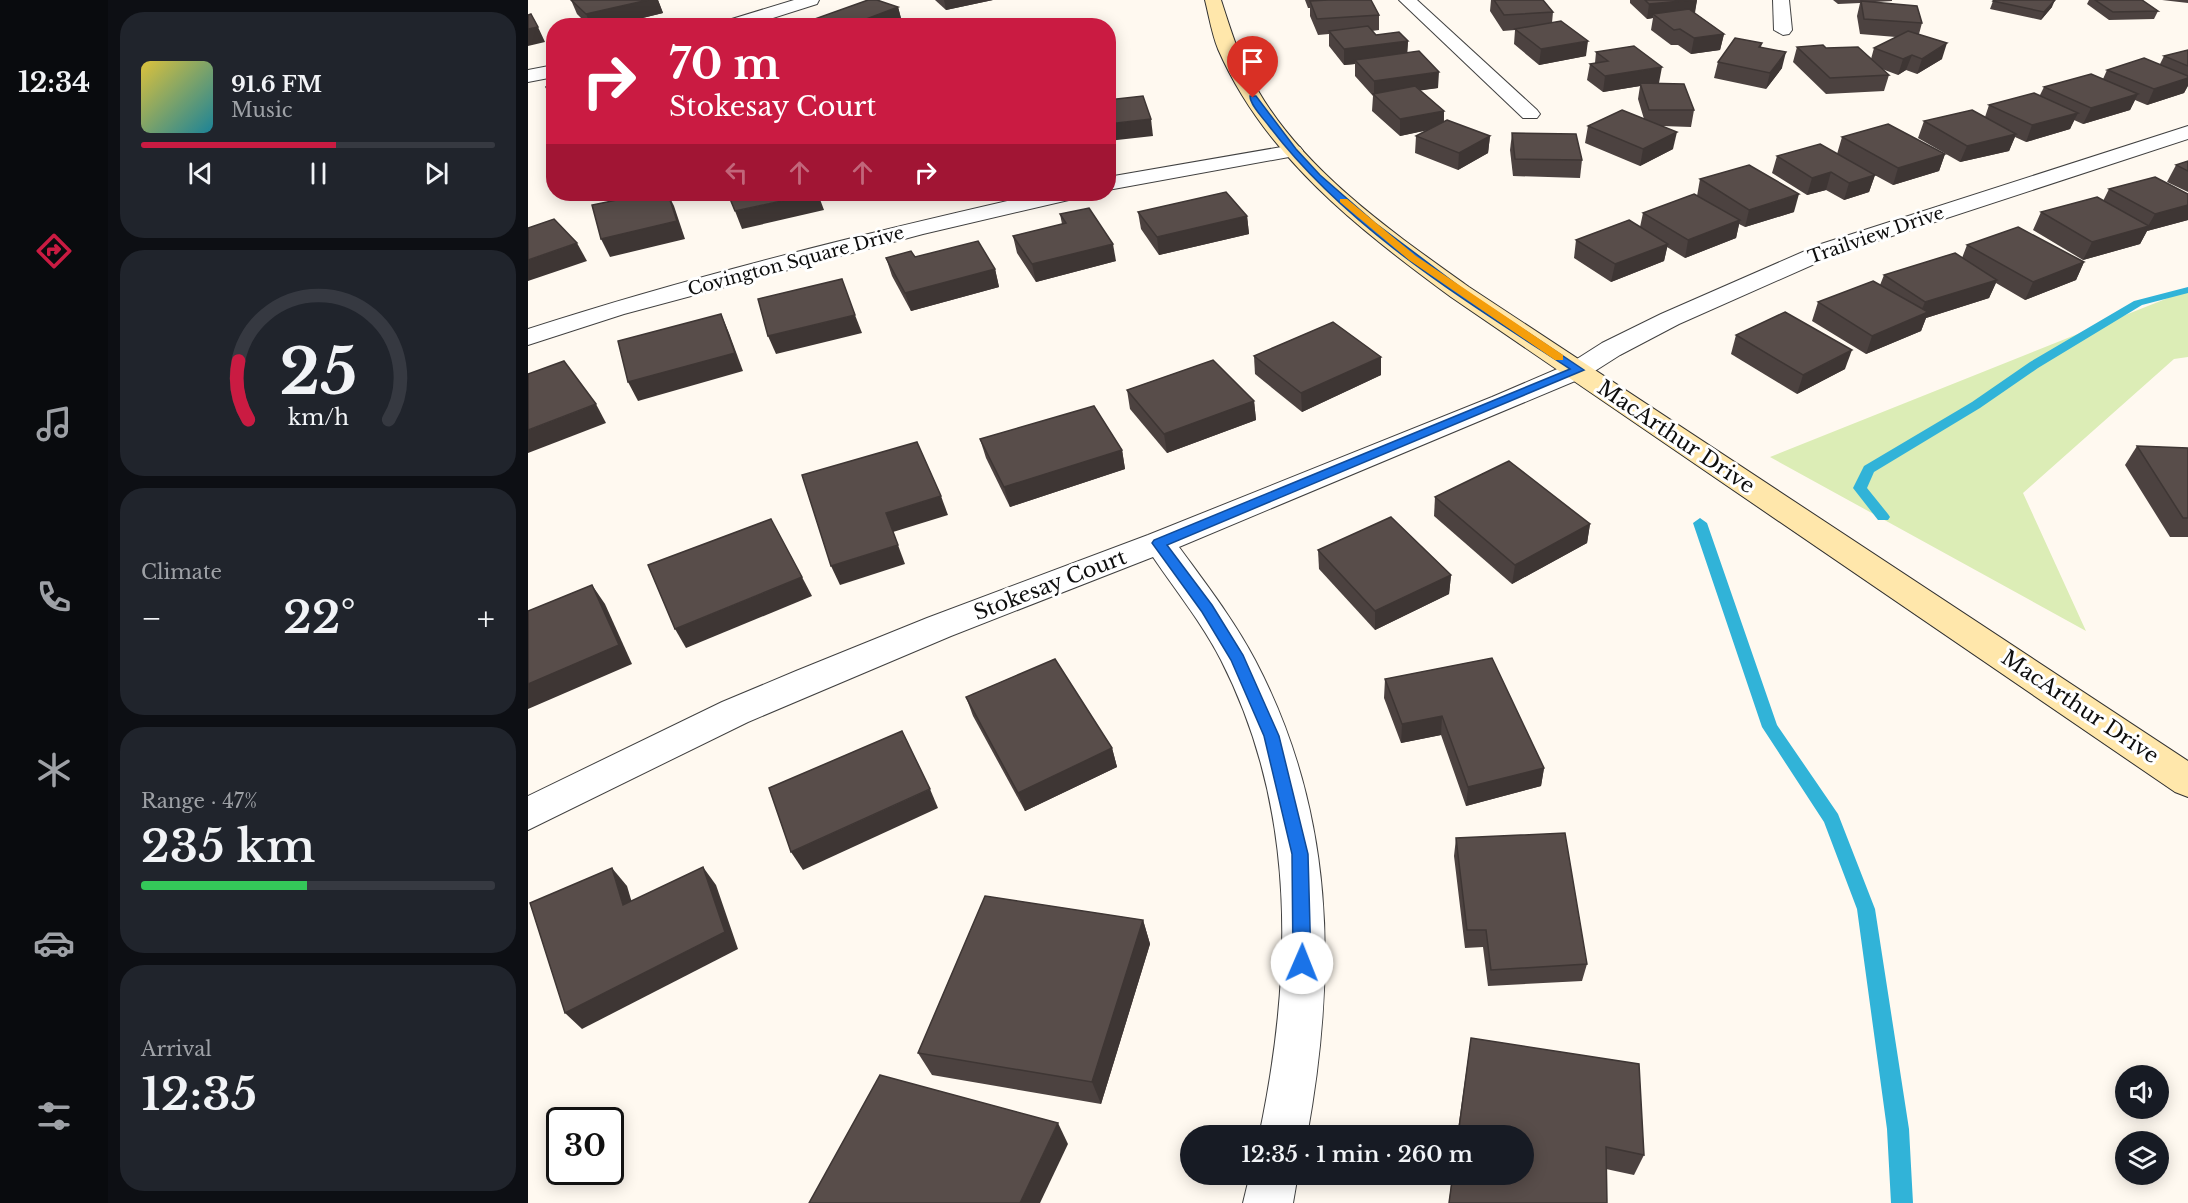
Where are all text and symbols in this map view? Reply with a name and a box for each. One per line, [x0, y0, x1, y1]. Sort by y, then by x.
pin [1227, 36, 1278, 98]
text: 70 m [669, 38, 780, 90]
icon: right [570, 42, 648, 120]
icon: arrive [1236, 45, 1269, 78]
text: 12:34 [18, 66, 90, 99]
text: 91.6 FM [231, 71, 322, 98]
text: Stokesay Court [669, 90, 877, 123]
text: Music [231, 98, 292, 122]
icon: left [720, 156, 753, 189]
icon: ahead [783, 156, 816, 189]
icon: ahead [846, 156, 879, 189]
icon: right [909, 156, 942, 189]
icon: previous [184, 157, 217, 190]
icon: pause [302, 157, 335, 190]
icon: next [420, 157, 453, 190]
street label: Trailview Drive [1805, 201, 1947, 269]
street label: Covington Square Drive [685, 222, 907, 300]
icon: directions [33, 230, 75, 272]
text: 25 [279, 333, 357, 411]
street label: MacArthur Drive [1592, 375, 1760, 499]
icon: music [33, 403, 75, 445]
text: km/h [288, 405, 349, 432]
street label: Stokesay Court [970, 544, 1130, 626]
text: Climate [141, 560, 222, 584]
icon: phone [33, 576, 75, 618]
text: 22° [283, 589, 356, 645]
text: − [141, 598, 162, 639]
text: + [477, 598, 495, 639]
street label: MacArthur Drive [1996, 645, 2164, 769]
icon: climate [33, 749, 75, 791]
text: Range · 47% [141, 789, 257, 813]
text: 235 km [141, 818, 315, 874]
icon: car [33, 922, 75, 964]
position arrow [1270, 931, 1334, 995]
text: Arrival [141, 1037, 212, 1061]
map controls [2115, 1065, 2169, 1185]
button: sound [2115, 1065, 2169, 1119]
text: 12:35 [141, 1066, 257, 1122]
icon: filters [33, 1095, 75, 1137]
speed limit sign: 30 [546, 1107, 624, 1185]
button: layers [2115, 1131, 2169, 1185]
text: 12:35 · 1 min · 260 m [1241, 1141, 1473, 1168]

